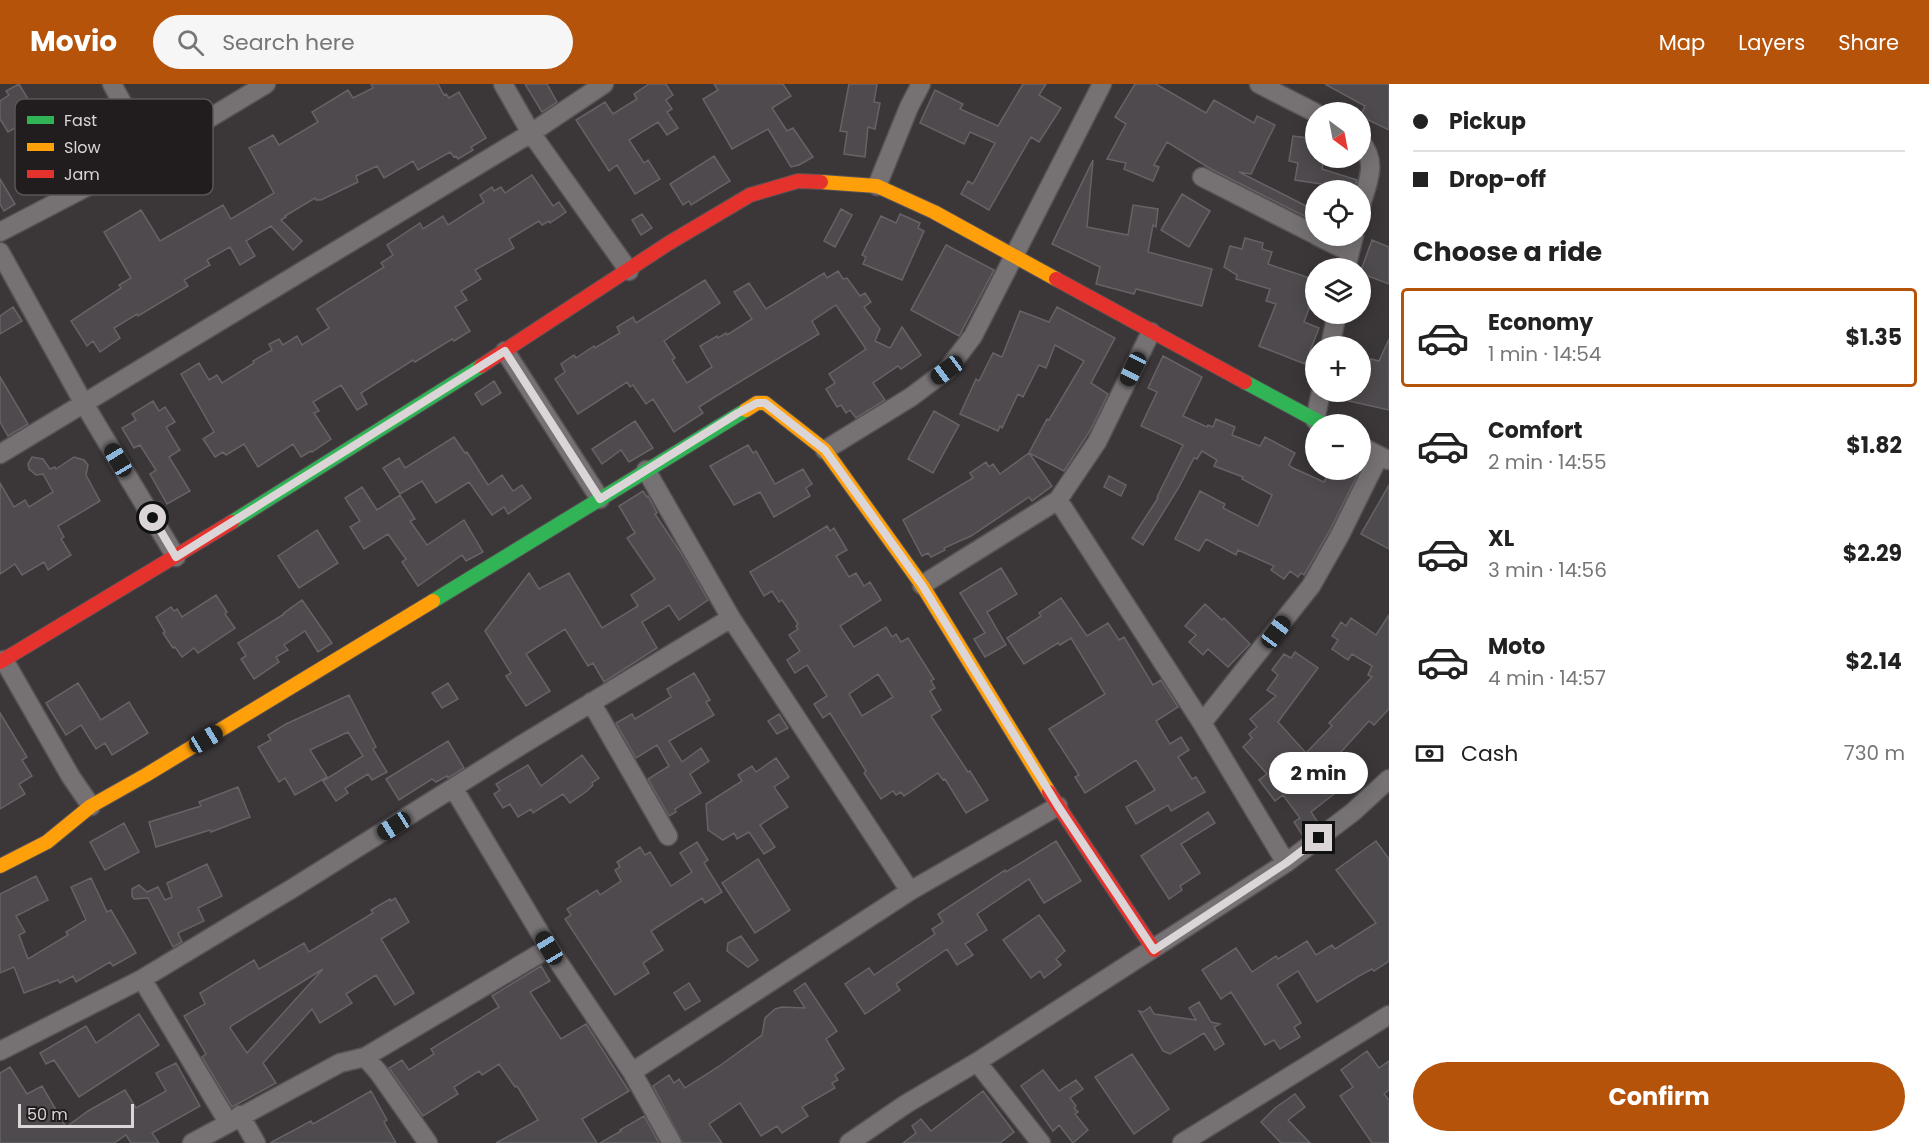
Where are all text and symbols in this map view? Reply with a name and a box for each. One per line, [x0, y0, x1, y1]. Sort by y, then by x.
search box [153, 15, 573, 69]
text: Movio [30, 22, 117, 61]
icon: search [174, 26, 207, 59]
text: Search here [222, 27, 355, 58]
text: Map [1659, 28, 1705, 57]
text: Layers [1738, 28, 1805, 57]
text: Share [1838, 28, 1899, 57]
legend [15, 99, 213, 195]
north arrow [1305, 102, 1371, 168]
map controls [1305, 102, 1371, 480]
text: Pickup [1449, 106, 1526, 137]
text: Fast [64, 109, 97, 132]
text: Slow [64, 136, 101, 159]
text: Jam [64, 163, 100, 186]
text: Drop-off [1449, 164, 1546, 195]
button: locate [1305, 180, 1371, 246]
text: Choose a ride [1413, 233, 1602, 270]
button: layers [1305, 258, 1371, 324]
text: Economy [1488, 307, 1593, 338]
icon: car [1416, 311, 1470, 365]
text: $1.35 [1845, 322, 1902, 353]
button: + [1305, 336, 1371, 402]
text: 1 min · 14:54 [1488, 340, 1601, 368]
car [1117, 349, 1149, 389]
car [927, 352, 967, 388]
button: − [1305, 414, 1371, 480]
text: Comfort [1488, 415, 1582, 446]
icon: car [1416, 419, 1470, 473]
text: $1.82 [1846, 430, 1902, 461]
car [101, 440, 135, 480]
text: 2 min · 14:55 [1488, 448, 1606, 476]
route start [139, 504, 166, 531]
text: XL [1488, 523, 1514, 554]
icon: car [1416, 527, 1470, 581]
text: $2.29 [1843, 538, 1902, 569]
text: 3 min · 14:56 [1488, 556, 1607, 584]
car [1258, 612, 1294, 652]
text: Moto [1488, 631, 1545, 662]
icon: car [1416, 635, 1470, 689]
text: $2.14 [1846, 646, 1902, 677]
text: 4 min · 14:57 [1488, 664, 1606, 692]
car [186, 722, 226, 756]
icon: cash [1413, 737, 1446, 770]
text: Cash [1461, 738, 1518, 769]
text: 730 m [1844, 739, 1905, 767]
callout: 2 min [1270, 751, 1368, 793]
text: 2 min [1290, 759, 1347, 787]
car [374, 809, 414, 843]
route end [1305, 824, 1332, 851]
car [532, 928, 566, 968]
button: Confirm [1413, 1062, 1905, 1131]
scale bar [18, 1101, 134, 1128]
text: 50 m [27, 1103, 68, 1126]

